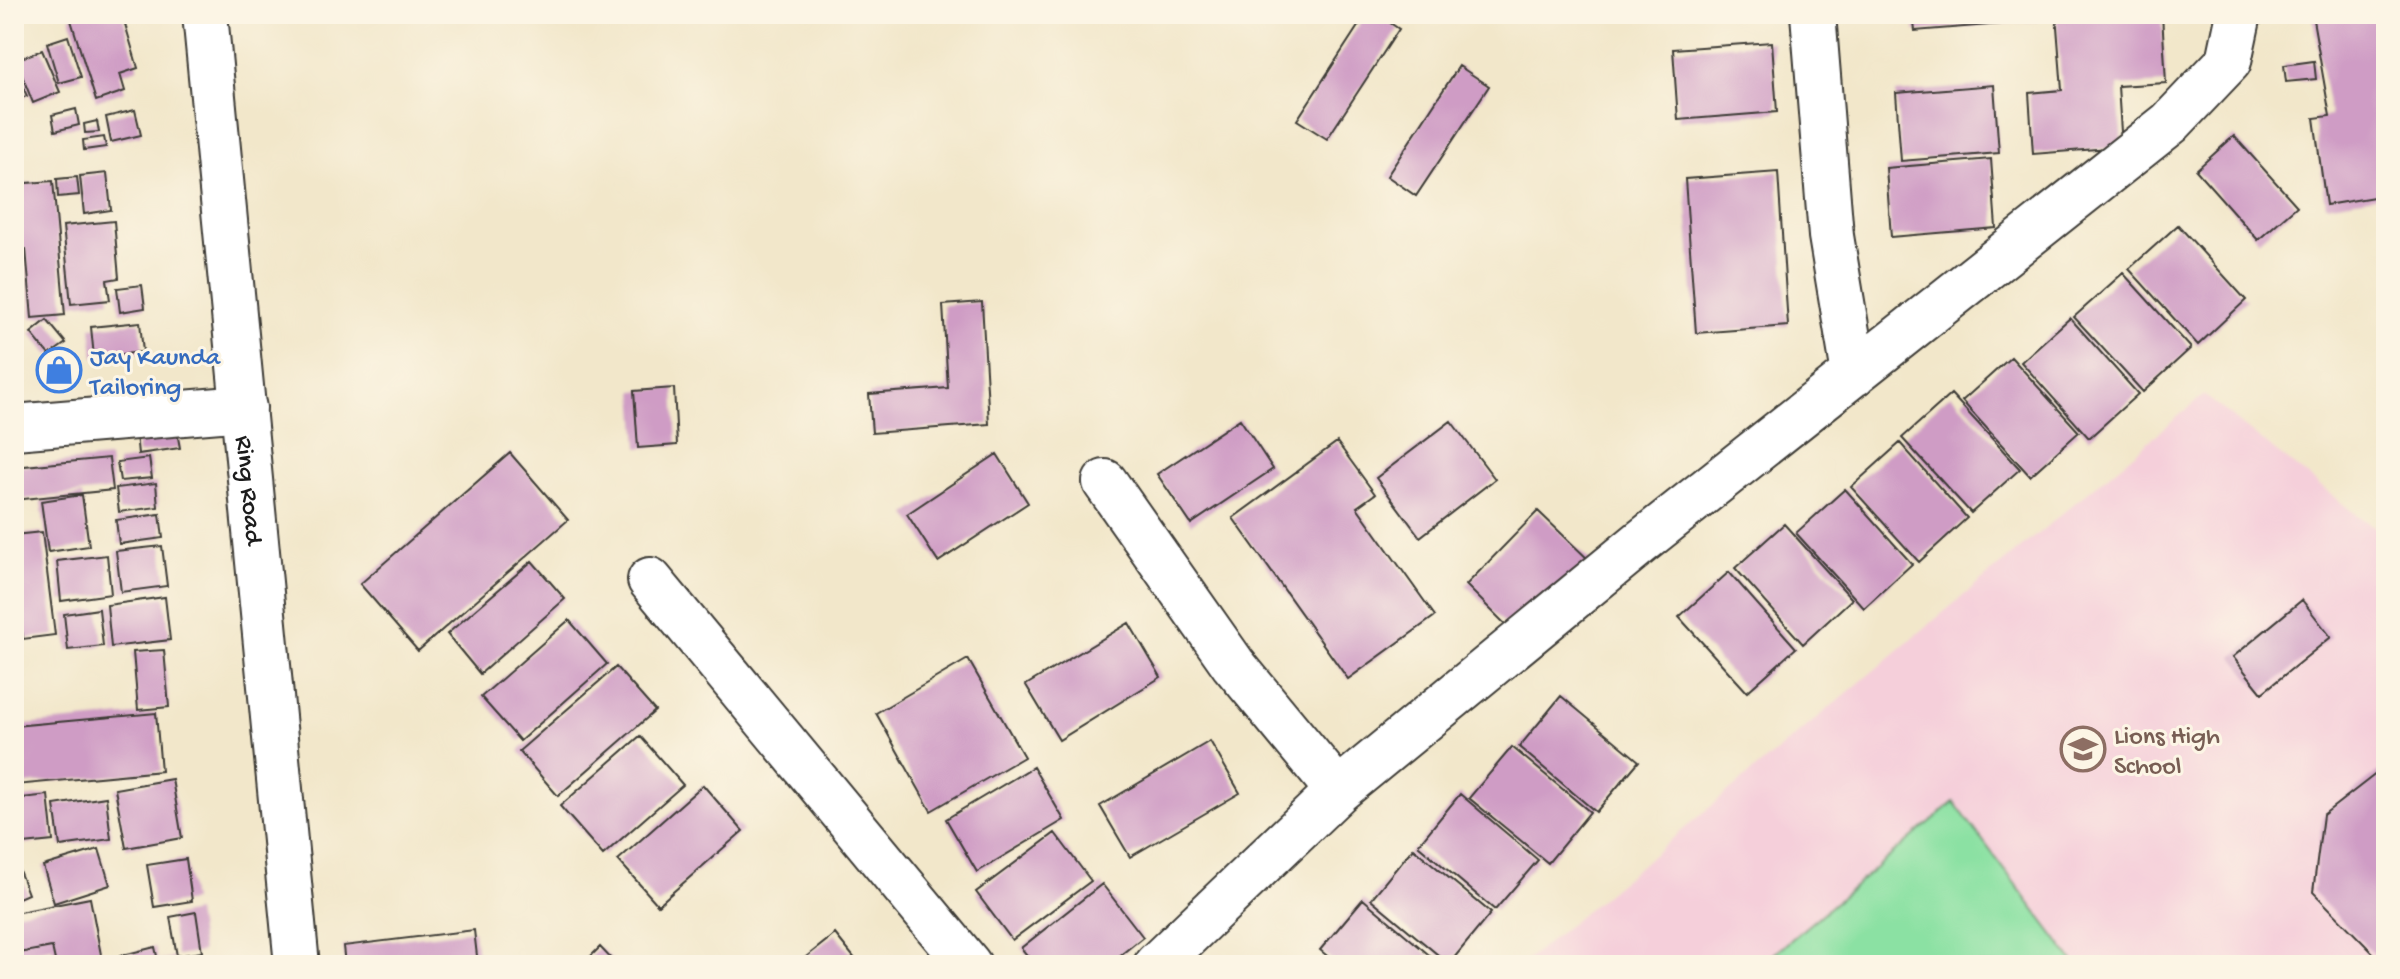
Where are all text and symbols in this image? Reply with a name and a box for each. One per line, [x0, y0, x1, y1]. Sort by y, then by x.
place label: Jay Kaunda Tailoring [88, 344, 222, 405]
shop icon: Jay Kaunda Tailoring [35, 346, 83, 394]
street label: Ring Road [226, 434, 267, 548]
place label: Lions High School [2114, 723, 2220, 784]
school or university icon: Lions High School [2059, 725, 2107, 773]

